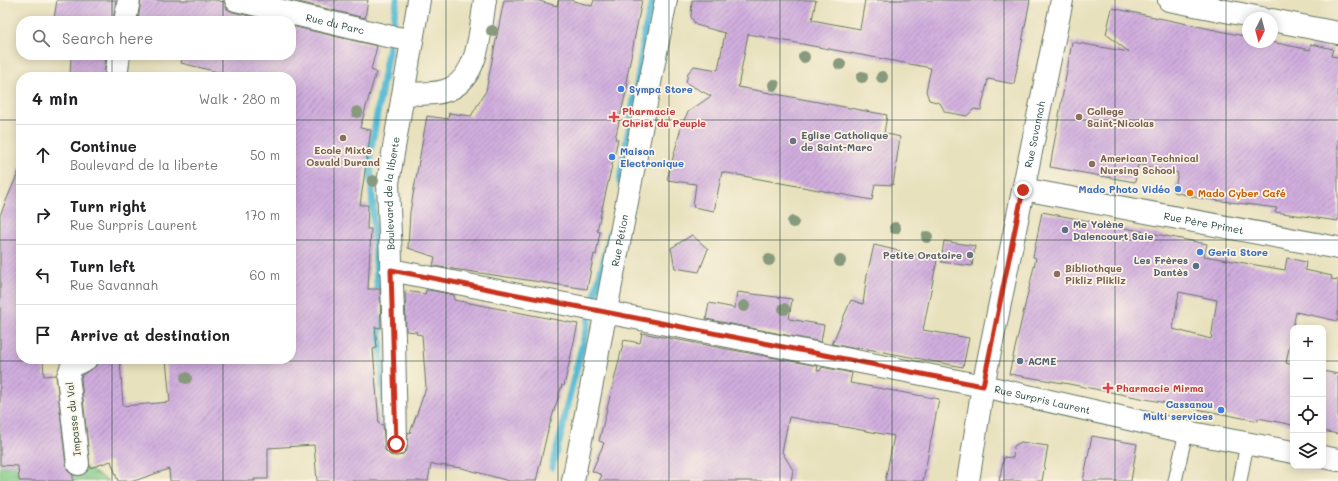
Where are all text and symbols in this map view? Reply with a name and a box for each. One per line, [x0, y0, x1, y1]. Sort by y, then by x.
street label: Rue du Parc [305, 10, 366, 37]
north arrow [1242, 12, 1278, 48]
search box [16, 16, 296, 60]
icon: search [30, 27, 52, 49]
text: Search here [62, 28, 153, 48]
place label: Sympa Store [629, 82, 693, 96]
marker: Sympa Store [616, 84, 626, 94]
text: 4 min [32, 87, 78, 109]
text: Walk · 280 m [199, 90, 280, 107]
street label: Rue Savannah [1021, 99, 1048, 169]
place label: Pharmacie Christ du Peuple [622, 104, 706, 130]
place label: College Saint-Nicolas [1087, 104, 1154, 130]
marker: Pharmacie Christ du Peuple [609, 112, 619, 122]
marker: College Saint-Nicolas [1074, 112, 1084, 122]
place label: Eglise Catholique de Saint-Marc [801, 128, 888, 154]
marker: Ecole Mixte Osvald Durand [338, 133, 348, 143]
text: Continue [70, 136, 137, 156]
street label: Boulevard de la liberte [381, 136, 403, 250]
marker: Eglise Catholique de Saint-Marc [788, 136, 798, 146]
place label: Ecole Mixte Osvald Durand [306, 143, 381, 169]
icon: ahead [32, 144, 54, 166]
place label: Maison Electronique [620, 144, 684, 170]
text: 50 m [250, 146, 280, 163]
place label: American Technical Nursing School [1100, 151, 1199, 177]
marker: Maison Electronique [607, 152, 617, 162]
text: Boulevard de la liberte [70, 156, 218, 173]
marker: American Technical Nursing School [1087, 159, 1097, 169]
route end [1014, 181, 1032, 199]
place label: Mado Photo Vidéo [1079, 182, 1170, 196]
marker: Mado Photo Vidéo [1173, 184, 1183, 194]
place label: Mado Cyber Café [1198, 186, 1286, 200]
marker: Mado Cyber Café [1185, 188, 1195, 198]
text: Turn right [70, 196, 147, 216]
icon: right [32, 204, 54, 226]
text: 170 m [244, 206, 280, 223]
street label: Rue Père Primet [1163, 209, 1245, 237]
street label: Rue Pétion [608, 213, 631, 268]
text: Rue Surpris Laurent [70, 216, 197, 233]
place label: Me Yolène Dalencourt Saie [1073, 217, 1154, 243]
marker: Me Yolène Dalencourt Saie [1060, 225, 1070, 235]
place label: Geria Store [1208, 245, 1268, 259]
marker: Geria Store [1195, 247, 1205, 257]
place label: Petite Oratoire [883, 248, 962, 262]
marker: Petite Oratoire [965, 250, 975, 260]
place label: Les Frères Dantès [1134, 253, 1188, 279]
text: Turn left [70, 256, 135, 276]
place label: Bibliothque Pikliz Plikliz [1065, 261, 1126, 287]
marker: Les Frères Dantès [1191, 261, 1201, 271]
icon: left [32, 264, 54, 286]
text: 60 m [250, 266, 280, 283]
marker: Bibliothque Pikliz Plikliz [1052, 269, 1062, 279]
text: Rue Savannah [70, 276, 158, 293]
icon: arrive [32, 324, 54, 346]
text: Arrive at destination [70, 325, 230, 345]
map controls [1290, 325, 1326, 469]
button: + [1290, 325, 1326, 361]
place label: ACME [1028, 354, 1056, 368]
marker: ACME [1015, 356, 1025, 366]
button: − [1290, 361, 1326, 397]
street label: Impasse du Val [62, 381, 84, 457]
place label: Pharmacie Mirma [1116, 381, 1204, 395]
street label: Rue Surpris Laurent [993, 382, 1092, 417]
marker: Pharmacie Mirma [1103, 383, 1113, 393]
place label: Cassanou Multi services [1143, 397, 1213, 423]
button: locate [1290, 397, 1326, 433]
marker: Cassanou Multi services [1216, 405, 1226, 415]
button: layers [1290, 433, 1326, 469]
route start [387, 435, 405, 453]

